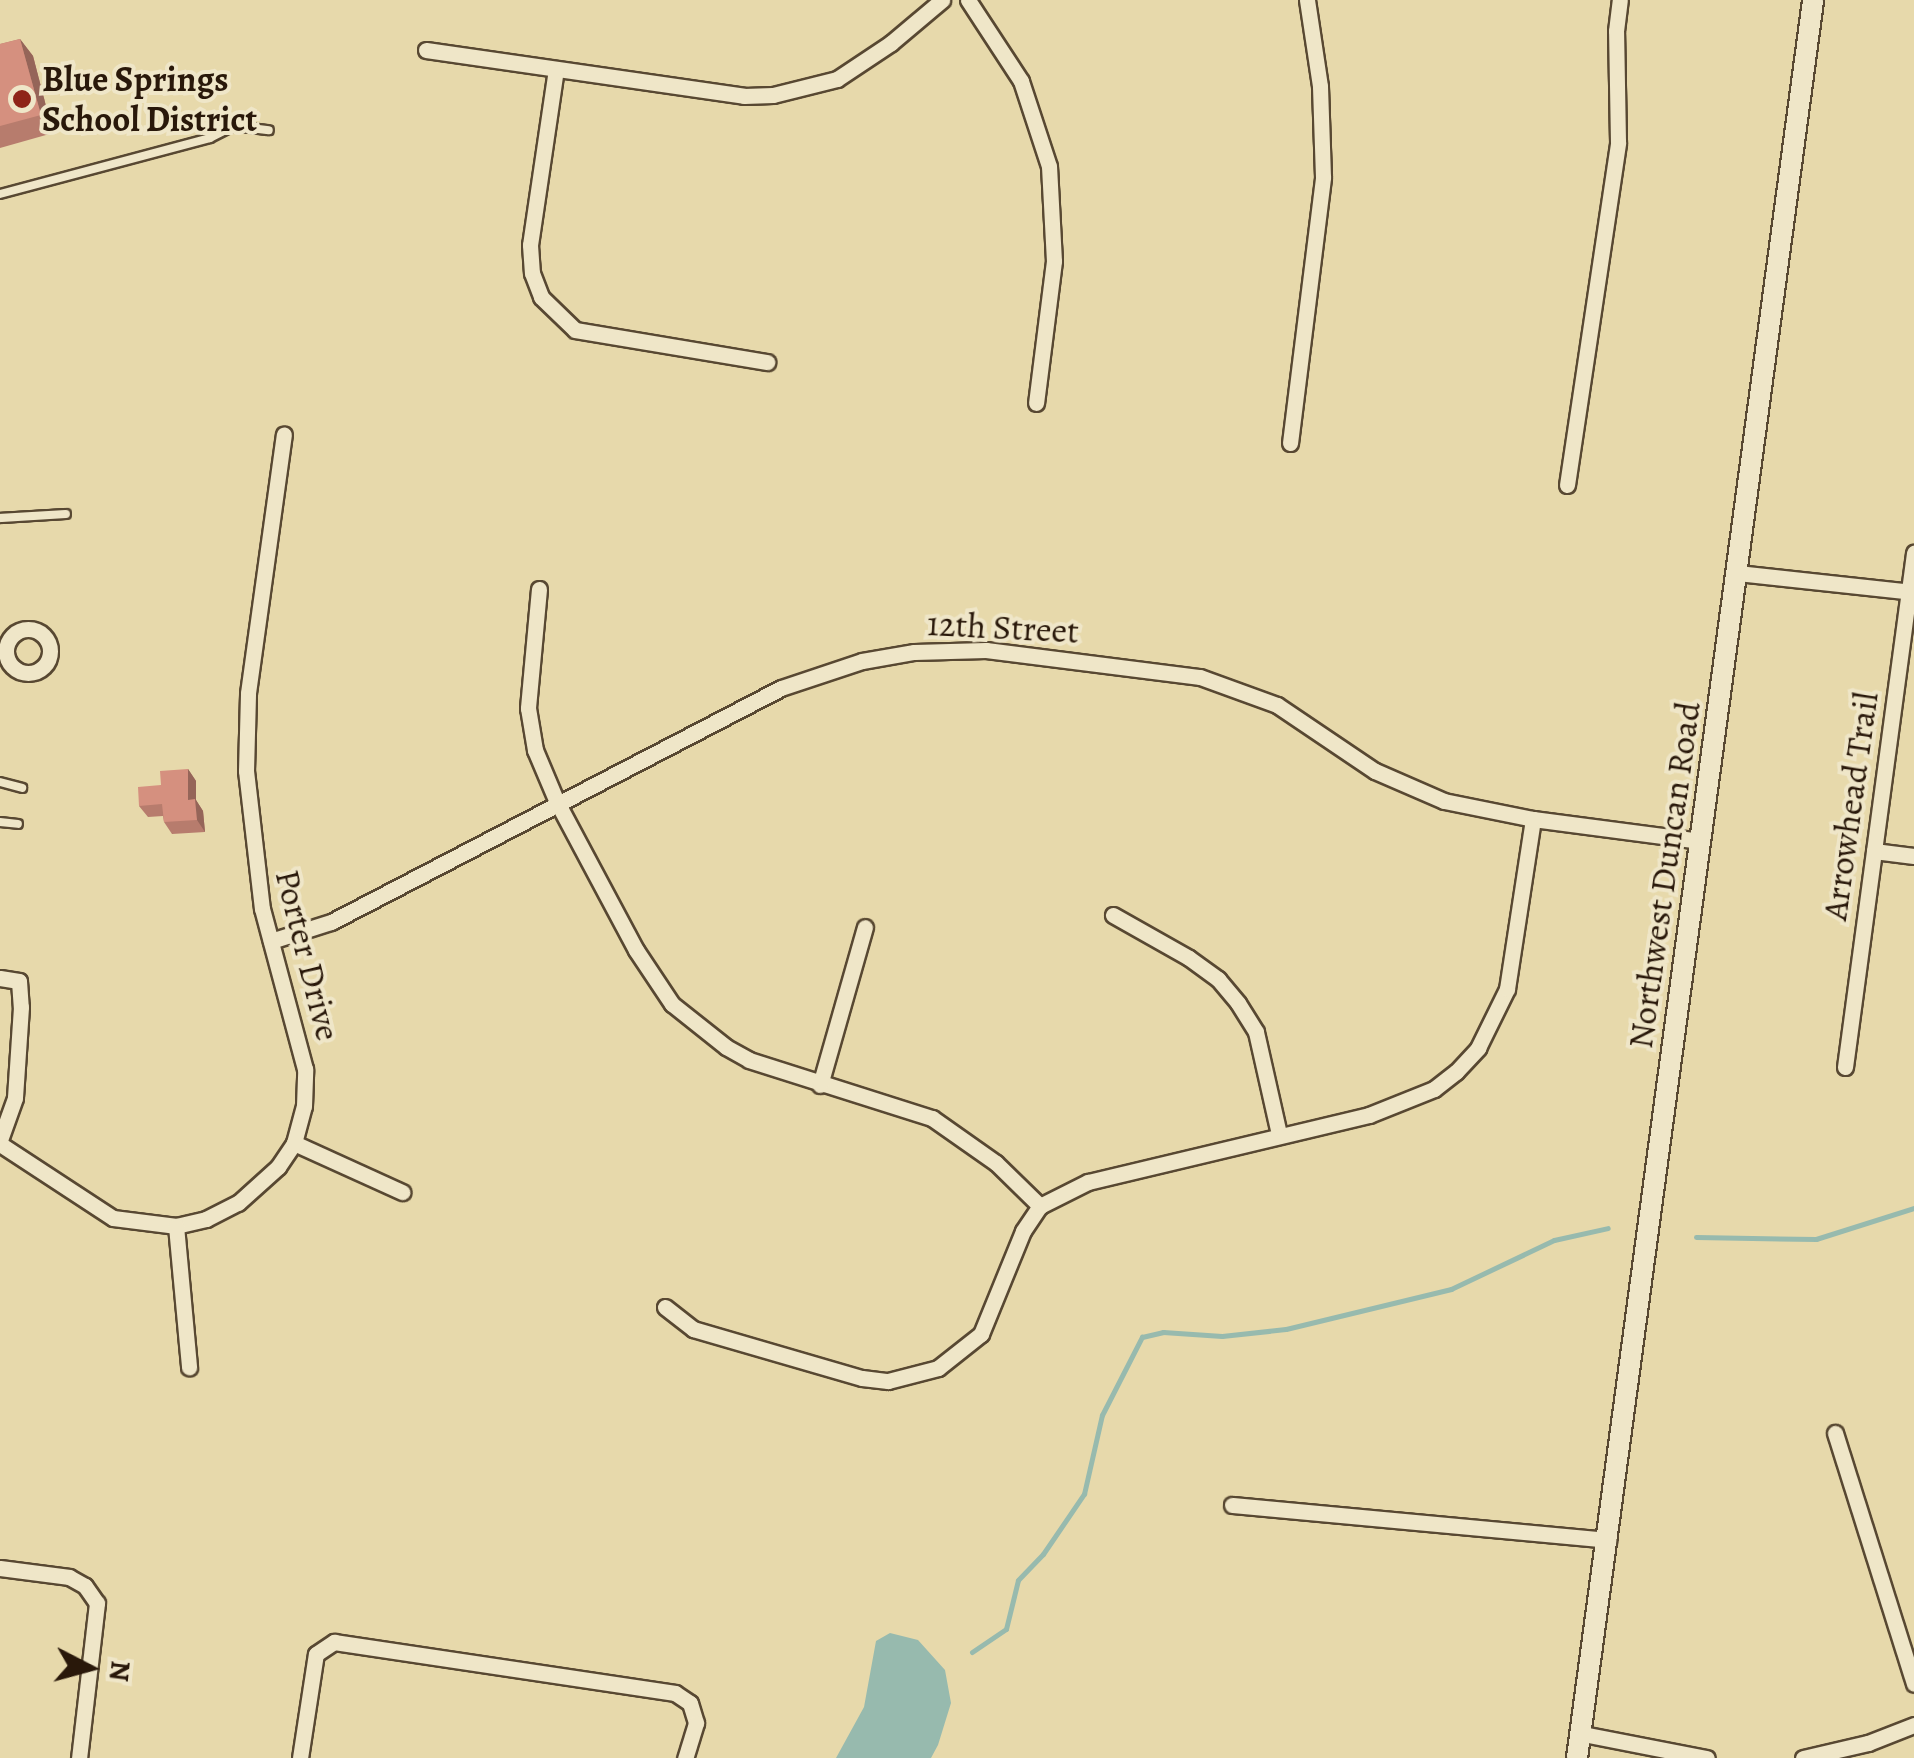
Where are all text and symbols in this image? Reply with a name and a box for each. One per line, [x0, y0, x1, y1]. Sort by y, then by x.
place label: Blue Springs School District [42, 58, 257, 140]
marker: Blue Springs School District [11, 88, 33, 110]
street label: 12th Street [926, 602, 1080, 652]
street label: Arrowhead Trail [1813, 689, 1887, 923]
street label: Northwest Duncan Road [1619, 699, 1709, 1051]
street label: Porter Drive [266, 865, 350, 1045]
north arrow [40, 1618, 140, 1718]
text: N [100, 1659, 140, 1683]

